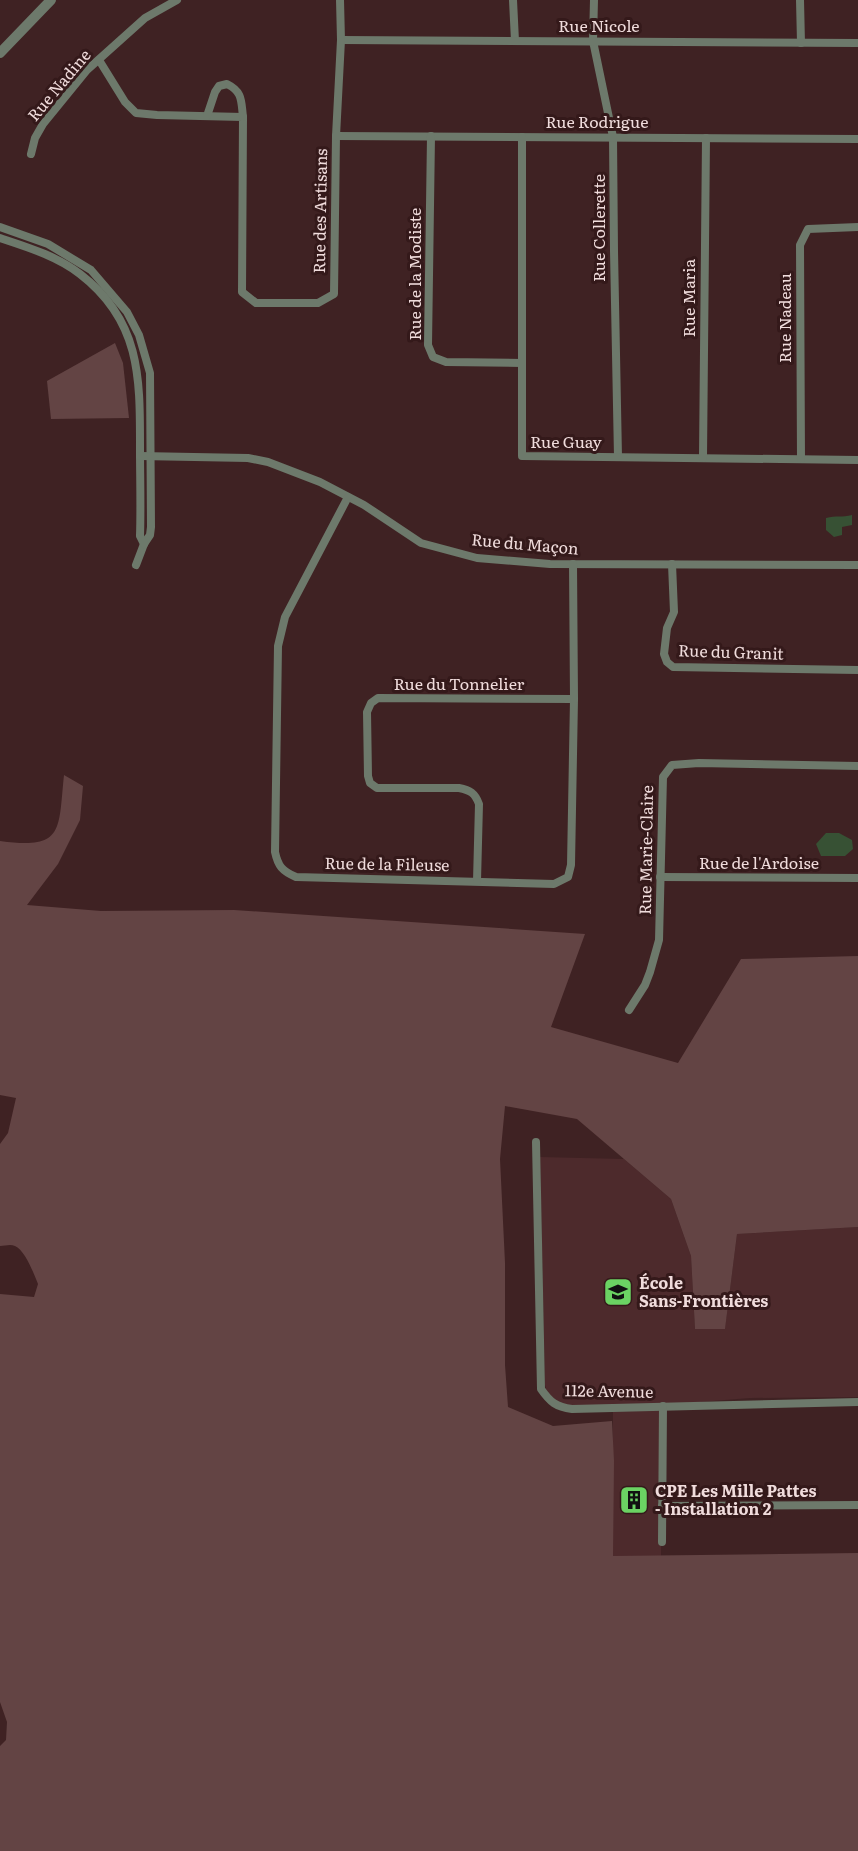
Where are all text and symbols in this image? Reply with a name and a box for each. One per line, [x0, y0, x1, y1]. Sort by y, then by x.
street label: Rue Nicole [558, 13, 640, 37]
street label: Rue Nadine [21, 43, 96, 126]
street label: Rue Rodrigue [545, 109, 649, 133]
street label: Rue des Artisans [306, 148, 332, 274]
street label: Rue Collerette [586, 174, 610, 282]
street label: Rue de la Modiste [402, 208, 426, 340]
street label: Rue Maria [676, 259, 700, 337]
street label: Rue Nadeau [772, 273, 796, 363]
street label: Rue Guay [530, 429, 603, 453]
street label: Rue du Maçon [471, 526, 580, 560]
street label: Rue du Granit [678, 637, 785, 665]
street label: Rue du Tonnelier [394, 671, 525, 695]
street label: Rue Marie-Claire [632, 785, 658, 915]
street label: Rue de la Fileuse [324, 850, 450, 876]
street label: Rue de l'Ardoise [699, 850, 819, 874]
place label: École Sans-Frontières [639, 1270, 768, 1312]
school or university icon: École Sans-Frontières [602, 1276, 634, 1308]
street label: 112e Avenue [564, 1377, 654, 1403]
place label: CPE Les Mille Pattes - Installation 2 [655, 1478, 816, 1520]
building icon: CPE Les Mille Pattes - Installation 2 [618, 1484, 650, 1516]

